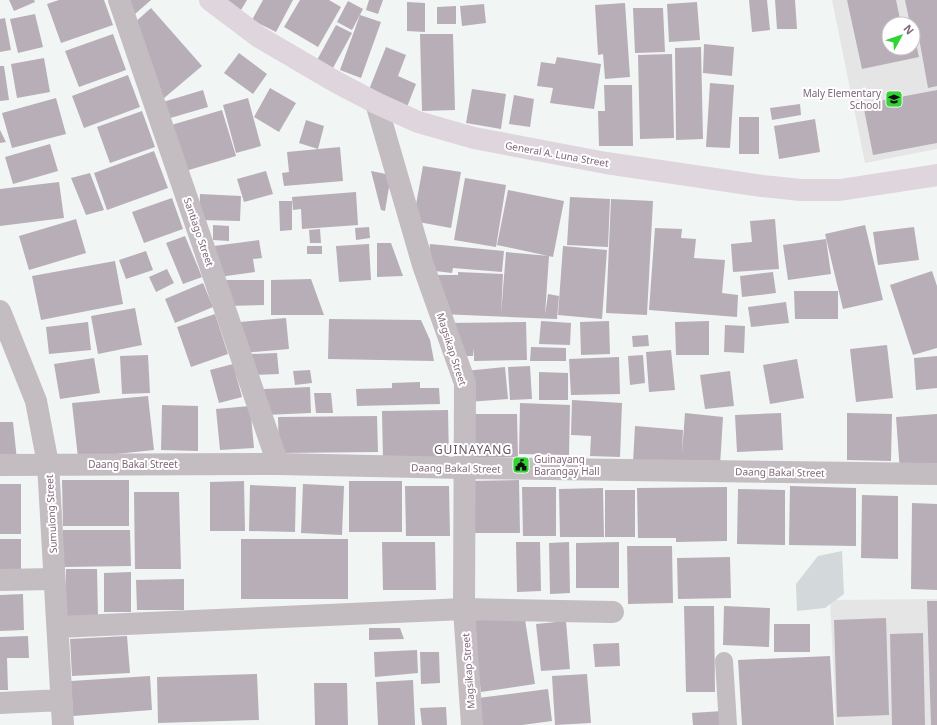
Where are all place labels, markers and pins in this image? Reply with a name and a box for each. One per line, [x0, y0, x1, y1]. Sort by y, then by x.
place label: Maly Elementary School [803, 86, 882, 112]
school or university icon: Maly Elementary School [884, 89, 904, 109]
place label: Guinayang Barangay Hall [534, 452, 599, 478]
public building icon: Guinayang Barangay Hall [511, 455, 531, 475]

